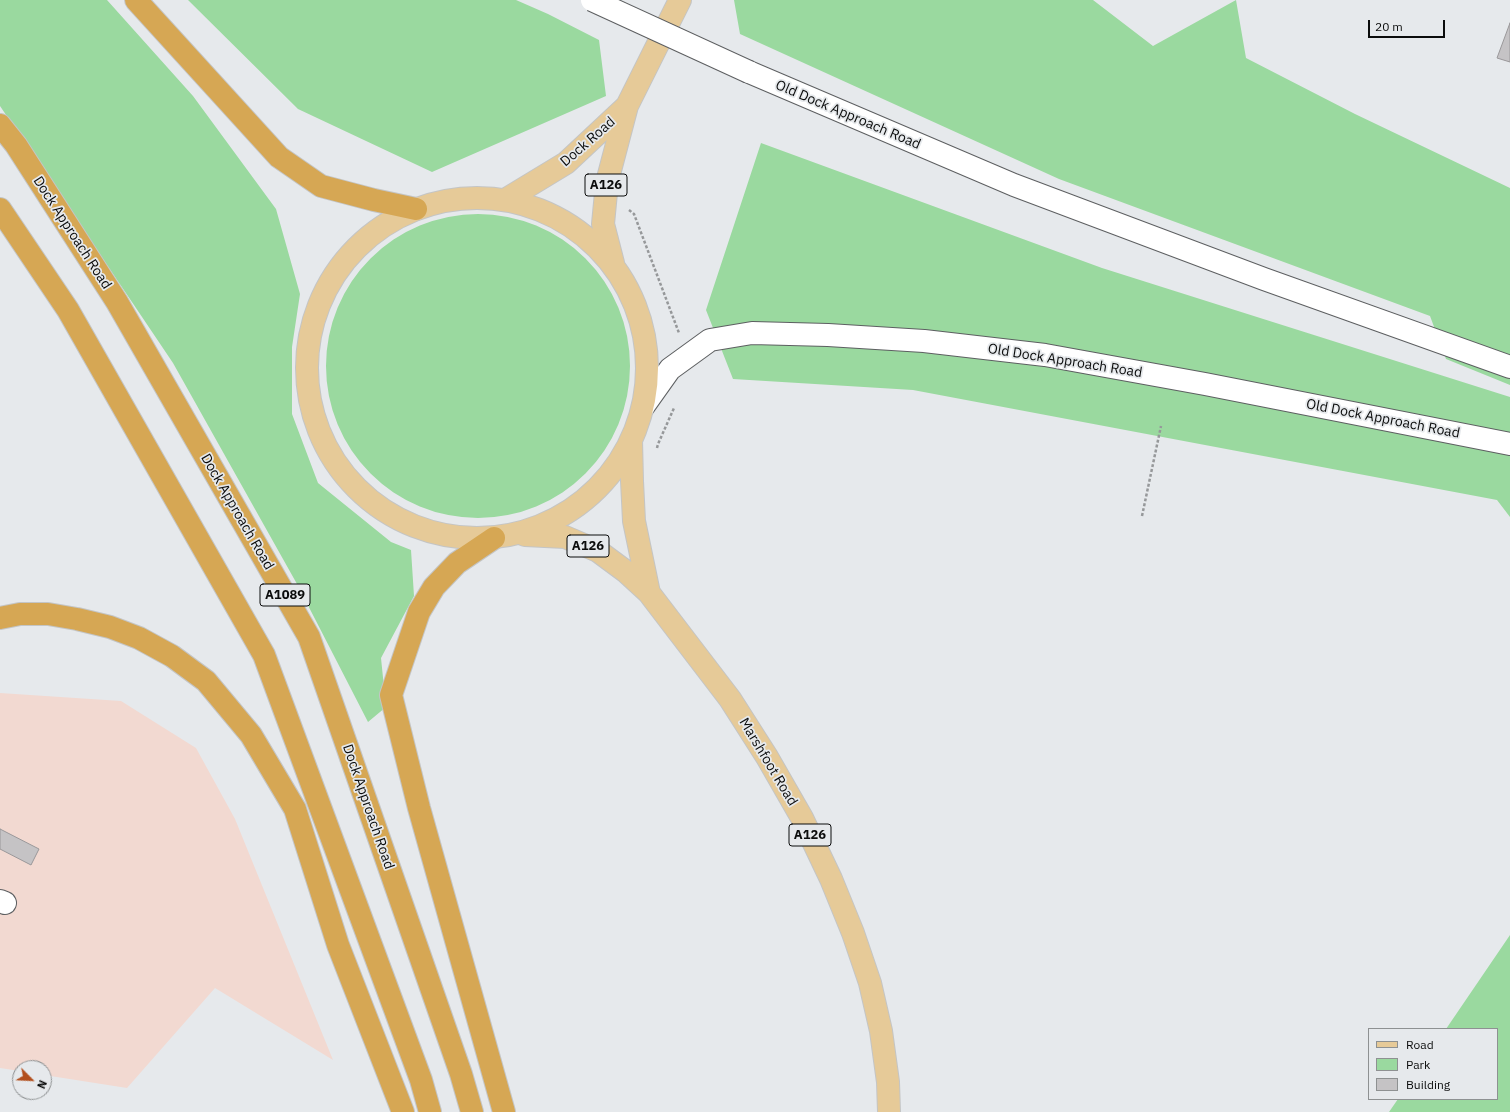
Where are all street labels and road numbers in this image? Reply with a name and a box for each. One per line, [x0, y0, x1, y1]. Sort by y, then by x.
street label: Old Dock Approach Road [773, 77, 923, 153]
street label: Dock Road [557, 114, 619, 170]
street label: Dock Approach Road [29, 173, 115, 293]
road number: A126 [585, 174, 627, 196]
street label: Old Dock Approach Road [987, 340, 1143, 382]
street label: Old Dock Approach Road [1305, 396, 1461, 442]
street label: Dock Approach Road [197, 451, 277, 573]
road number: A126 [567, 535, 609, 557]
road number: A1089 [260, 584, 310, 606]
street label: Marshfoot Road [735, 715, 801, 809]
street label: Dock Approach Road [339, 742, 397, 872]
road number: A126 [789, 824, 831, 846]

